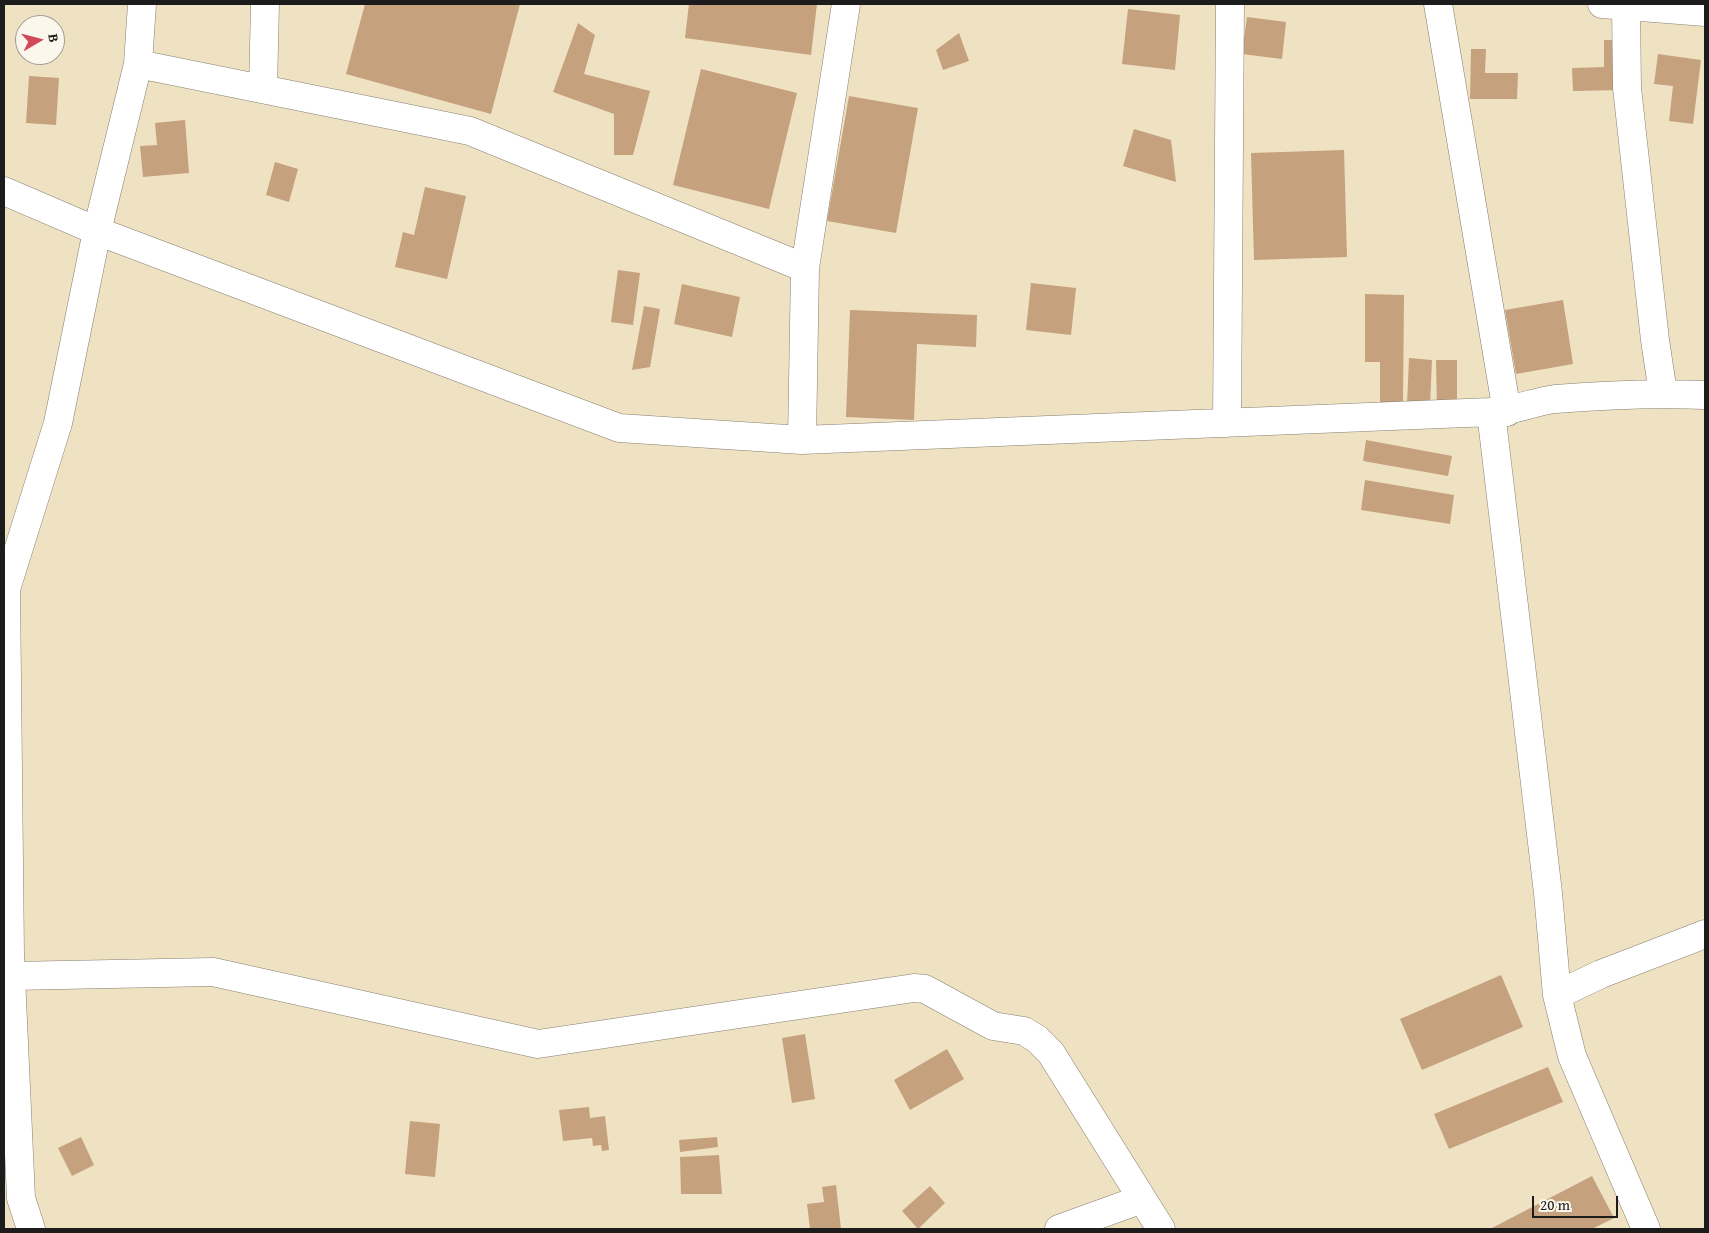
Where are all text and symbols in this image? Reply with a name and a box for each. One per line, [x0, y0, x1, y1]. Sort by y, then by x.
north arrow [15, 15, 65, 65]
text: B [43, 32, 64, 44]
scale bar [1534, 1186, 1620, 1218]
text: 20 m [1540, 1194, 1570, 1215]

